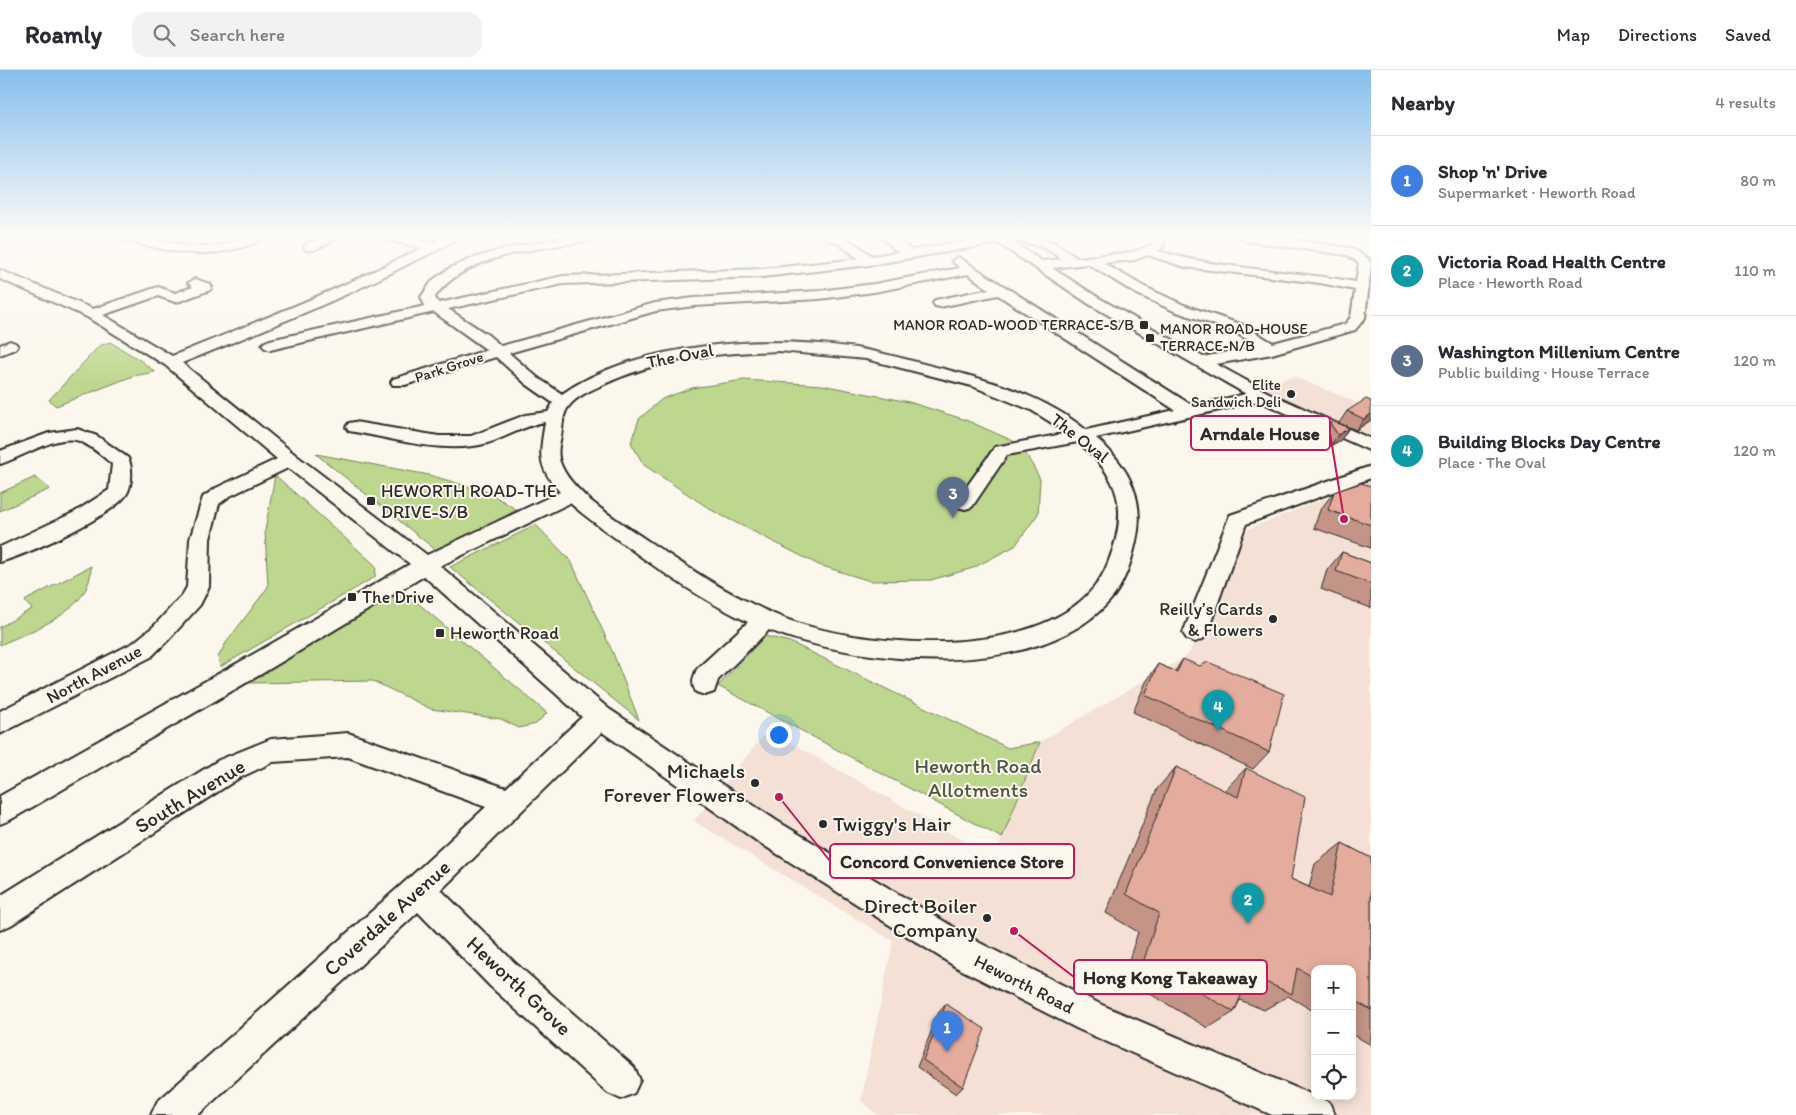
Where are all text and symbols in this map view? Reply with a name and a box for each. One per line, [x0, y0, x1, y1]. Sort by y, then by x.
search box [132, 12, 482, 57]
text: Roamly [25, 20, 102, 49]
icon: search [150, 21, 178, 49]
text: Search here [190, 23, 285, 46]
text: Map [1557, 24, 1590, 46]
text: Directions [1618, 24, 1697, 46]
text: Saved [1725, 24, 1771, 46]
text: Nearby [1391, 90, 1455, 115]
text: 4 results [1715, 93, 1776, 112]
text: Shop 'n' Drive [1438, 160, 1547, 183]
text: 1 [1403, 171, 1411, 190]
text: 80 m [1740, 171, 1776, 190]
text: Supermarket · Heworth Road [1438, 183, 1636, 202]
text: Victoria Road Health Centre [1438, 250, 1666, 273]
text: 2 [1403, 261, 1411, 280]
text: 110 m [1734, 261, 1776, 280]
text: Place · Heworth Road [1438, 273, 1583, 292]
place label: MANOR ROAD-WOOD TERRACE-S/B [893, 316, 1134, 334]
marker: MANOR ROAD-WOOD TERRACE-S/B [1138, 319, 1150, 331]
place label: MANOR ROAD-HOUSE TERRACE-N/B [1160, 320, 1308, 355]
marker: MANOR ROAD-HOUSE TERRACE-N/B [1144, 332, 1156, 344]
street label: The Oval [645, 339, 715, 373]
text: Washington Millenium Centre [1438, 340, 1680, 363]
street label: Park Grove [412, 347, 486, 387]
text: 3 [1403, 351, 1411, 370]
text: 120 m [1733, 351, 1776, 370]
text: Public building · House Terrace [1438, 363, 1649, 382]
place label: Elite Sandwich Deli [1191, 376, 1281, 411]
marker: Elite Sandwich Deli [1285, 388, 1297, 400]
street label: The Oval [1047, 408, 1113, 468]
callout: Arndale House [1191, 416, 1330, 450]
text: Arndale House [1199, 422, 1320, 445]
text: Building Blocks Day Centre [1438, 430, 1661, 453]
text: 4 [1402, 441, 1412, 460]
text: 120 m [1733, 441, 1776, 460]
text: Place · The Oval [1438, 453, 1546, 472]
pin: 3 [937, 477, 969, 518]
place label: HEWORTH ROAD-THE DRIVE-S/B [381, 480, 557, 523]
marker: HEWORTH ROAD-THE DRIVE-S/B [365, 495, 377, 507]
place label: The Drive [362, 586, 434, 608]
marker: The Drive [346, 591, 358, 603]
place label: Reilly’s Cards & Flowers [1159, 598, 1263, 641]
marker: Reilly’s Cards & Flowers [1267, 613, 1279, 625]
place label: Heworth Road [450, 622, 559, 644]
marker: Heworth Road [434, 627, 446, 639]
street label: North Avenue [42, 640, 146, 708]
pin: 4 [1202, 690, 1234, 731]
your location [766, 722, 792, 748]
street label: South Avenue [130, 753, 249, 838]
park label: Heworth Road Allotments [915, 753, 1041, 802]
place label: Michaels Forever Flowers [604, 758, 745, 807]
marker: Michaels Forever Flowers [749, 777, 761, 789]
place label: Twiggy's Hair [833, 811, 952, 836]
marker: Twiggy's Hair [817, 818, 829, 830]
callout: Concord Convenience Store [830, 844, 1074, 878]
text: Concord Convenience Store [840, 850, 1064, 873]
street label: Coverdale Avenue [318, 854, 455, 981]
pin: 2 [1232, 883, 1264, 924]
place label: Direct Boiler Company [864, 893, 977, 942]
marker: Direct Boiler Company [981, 912, 993, 924]
street label: Heworth Grove [462, 931, 577, 1041]
street label: Heworth Road [971, 950, 1078, 1019]
callout: Hong Kong Takeaway [1074, 960, 1267, 994]
map controls [1311, 965, 1356, 1100]
button: + [1311, 965, 1356, 1010]
text: Hong Kong Takeaway [1083, 966, 1257, 989]
button: − [1311, 1010, 1356, 1055]
pin: 1 [931, 1011, 963, 1052]
button: locate [1311, 1055, 1356, 1100]

